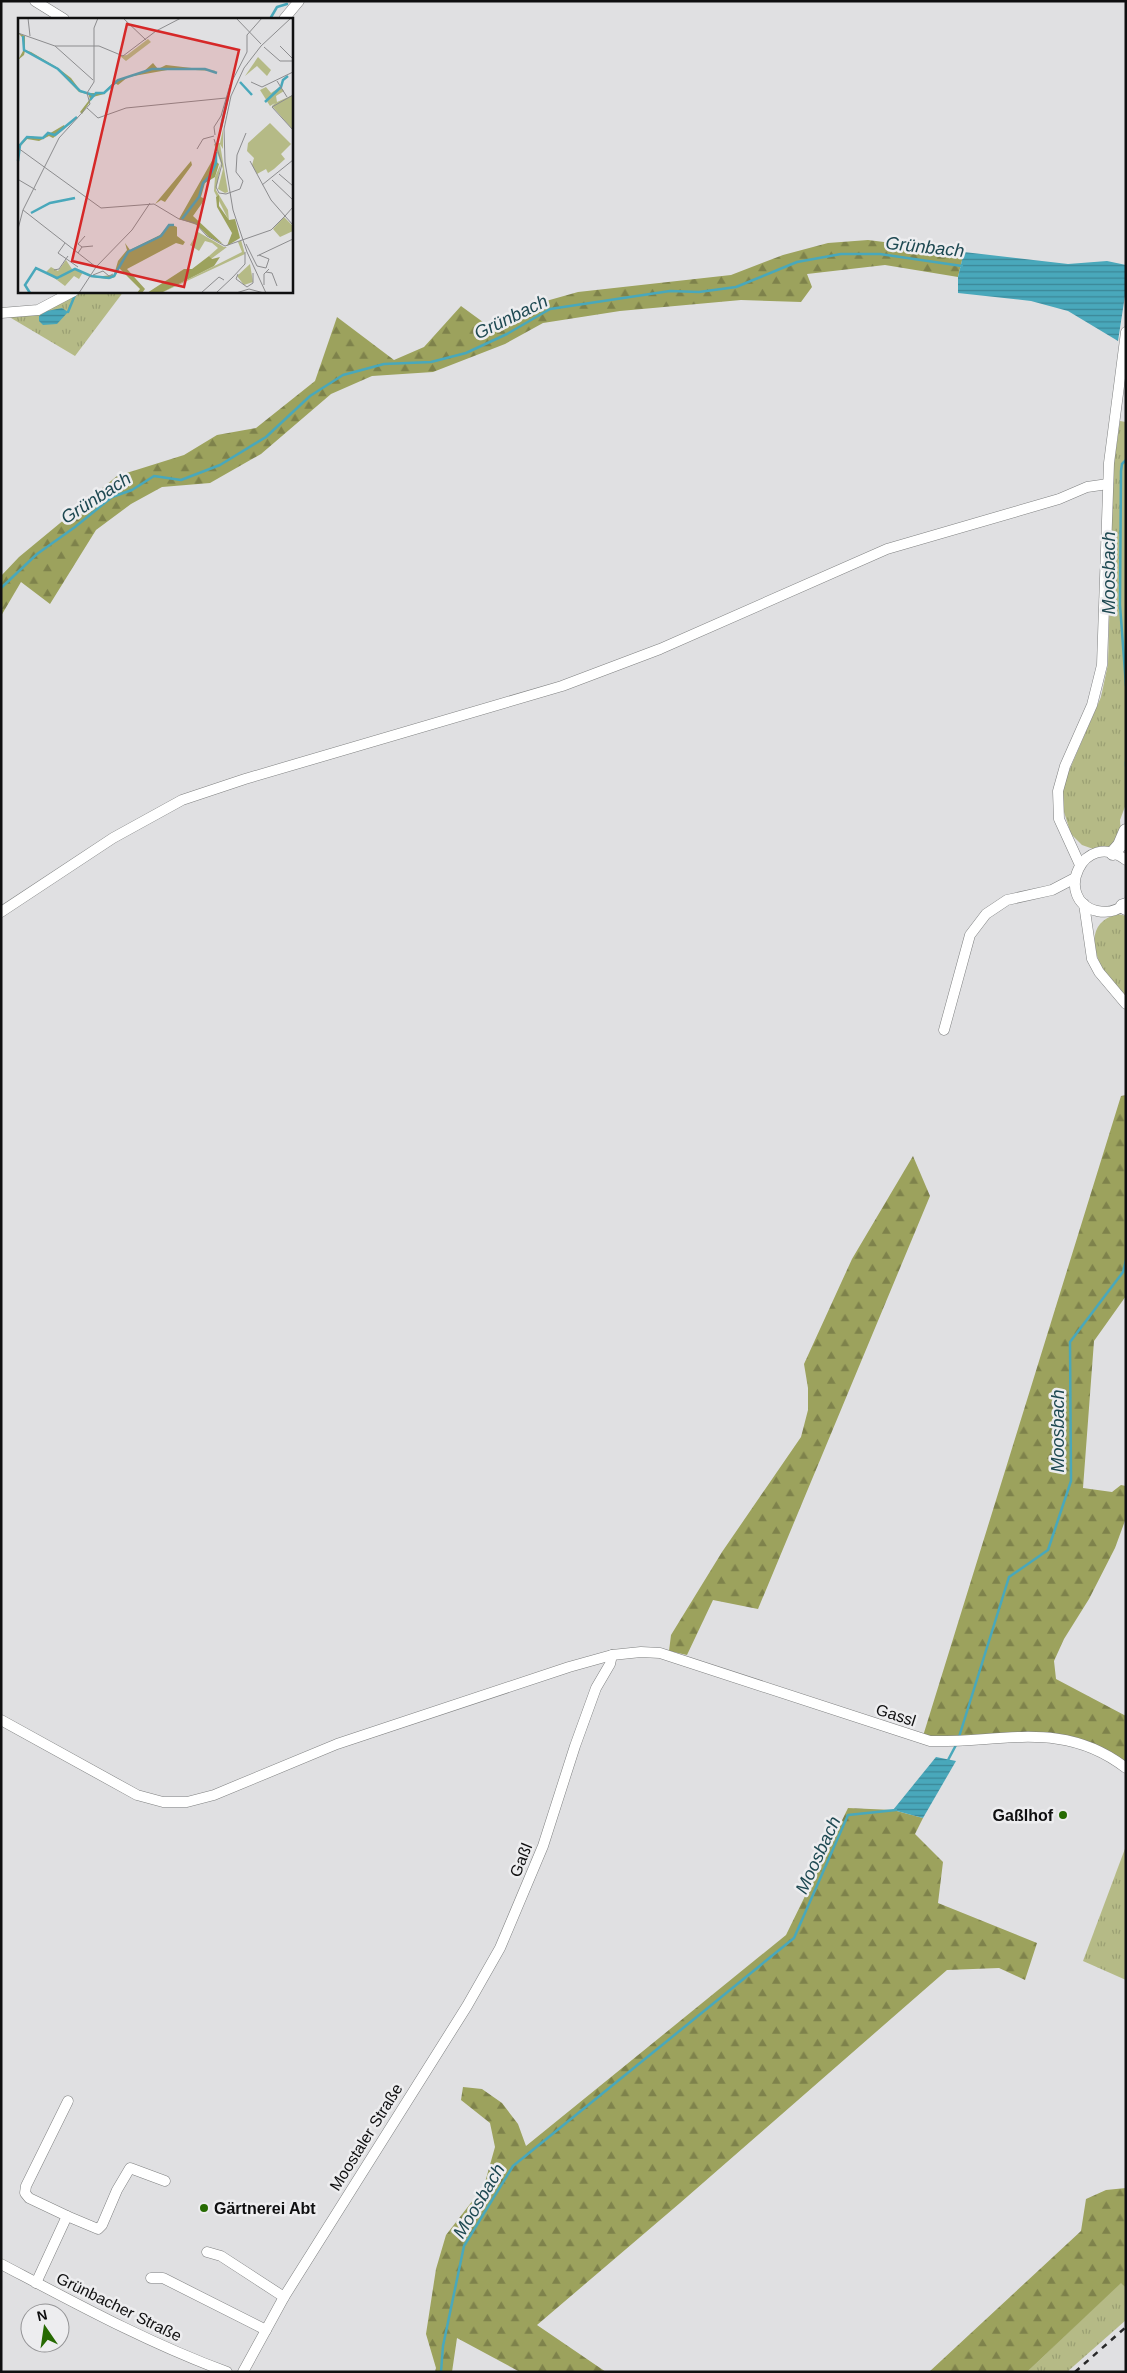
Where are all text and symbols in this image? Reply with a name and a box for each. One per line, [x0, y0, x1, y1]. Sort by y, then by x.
inset map [18, 18, 292, 292]
water label: Grünbach [885, 233, 965, 261]
water label: Grünbach [471, 291, 551, 343]
water label: Grünbach [57, 468, 135, 528]
water label: Moosbach [1099, 531, 1119, 615]
water label: Moosbach [1048, 1389, 1068, 1473]
street label: Gassl [874, 1701, 918, 1729]
place label: Gaßlhof [993, 1807, 1054, 1824]
marker: Gaßlhof [1057, 1809, 1069, 1821]
water label: Moosbach [791, 1813, 845, 1897]
street label: Gaßl [507, 1841, 535, 1879]
street label: Moostaler Straße [326, 2080, 406, 2194]
water label: Moosbach [449, 2160, 509, 2242]
place label: Gärtnerei Abt [214, 2200, 316, 2217]
marker: Gärtnerei Abt [198, 2202, 210, 2214]
street label: Grünbacher Straße [54, 2269, 184, 2345]
north arrow [20, 2303, 70, 2353]
text: N [35, 2306, 49, 2324]

